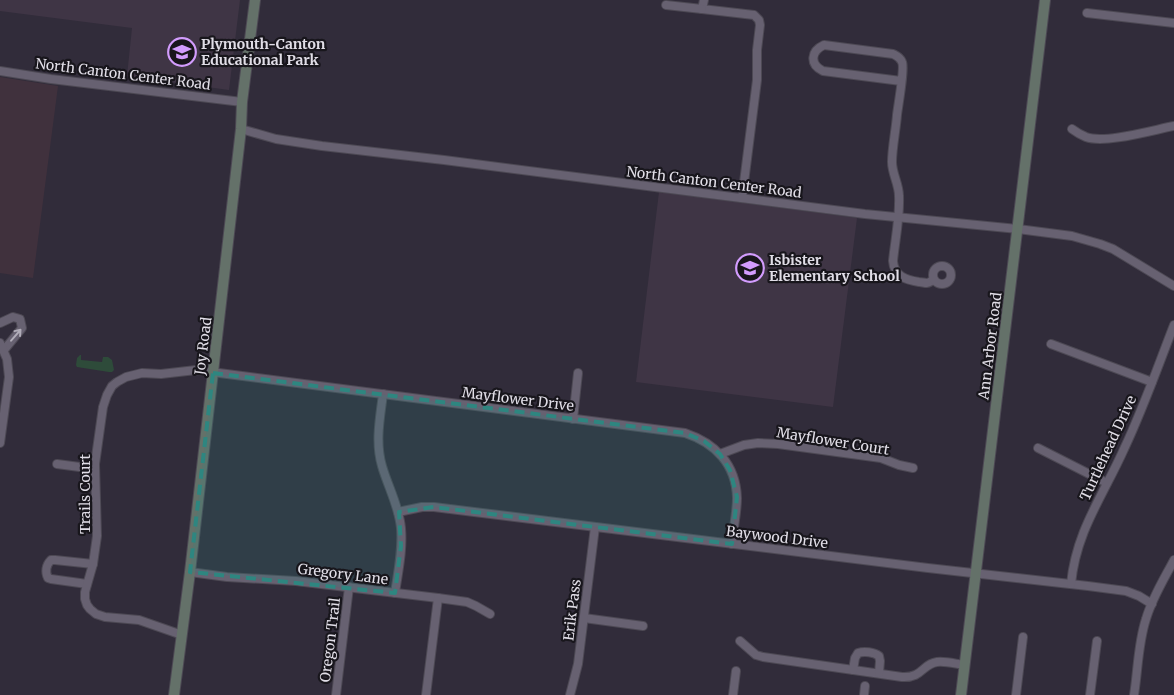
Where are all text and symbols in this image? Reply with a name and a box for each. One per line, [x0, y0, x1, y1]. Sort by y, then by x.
place label: Plymouth-Canton Educational Park [201, 35, 326, 69]
school or university icon: Plymouth-Canton Educational Park [167, 37, 197, 67]
street label: North Canton Center Road [34, 54, 212, 94]
street label: North Canton Center Road [625, 162, 803, 202]
place label: Isbister Elementary School [769, 251, 900, 285]
school or university icon: Isbister Elementary School [735, 253, 765, 283]
street label: Ann Arbor Road [974, 291, 1006, 402]
street label: Joy Road [190, 315, 216, 377]
one-way arrow [10, 329, 22, 342]
street label: Mayflower Drive [461, 383, 575, 415]
street label: Turtlehead Drive [1076, 393, 1140, 503]
street label: Mayflower Court [775, 423, 891, 459]
street label: Trails Court [76, 453, 94, 534]
street label: Baywood Drive [725, 522, 829, 552]
street label: Gregory Lane [297, 560, 389, 588]
street label: Erik Pass [559, 578, 585, 642]
street label: Oregon Trail [316, 596, 344, 683]

